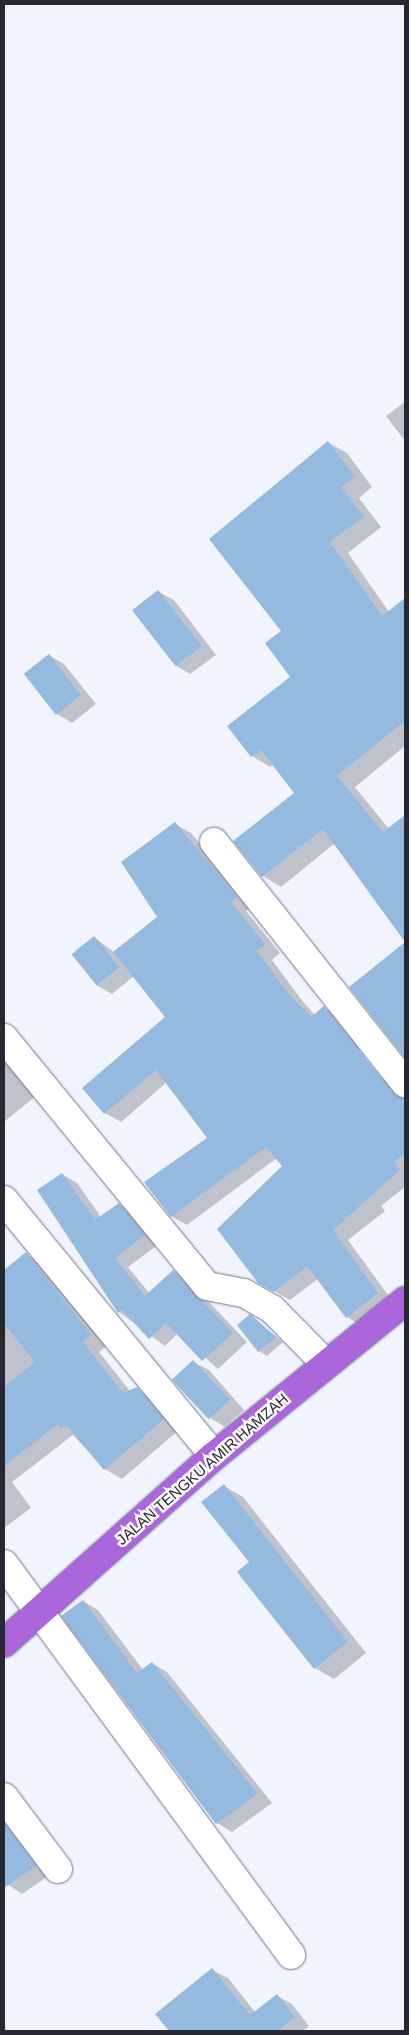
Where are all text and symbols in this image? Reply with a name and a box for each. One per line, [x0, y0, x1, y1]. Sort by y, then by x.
street label: JALAN TENGKU AMIR HAMZAH [112, 1389, 292, 1549]

